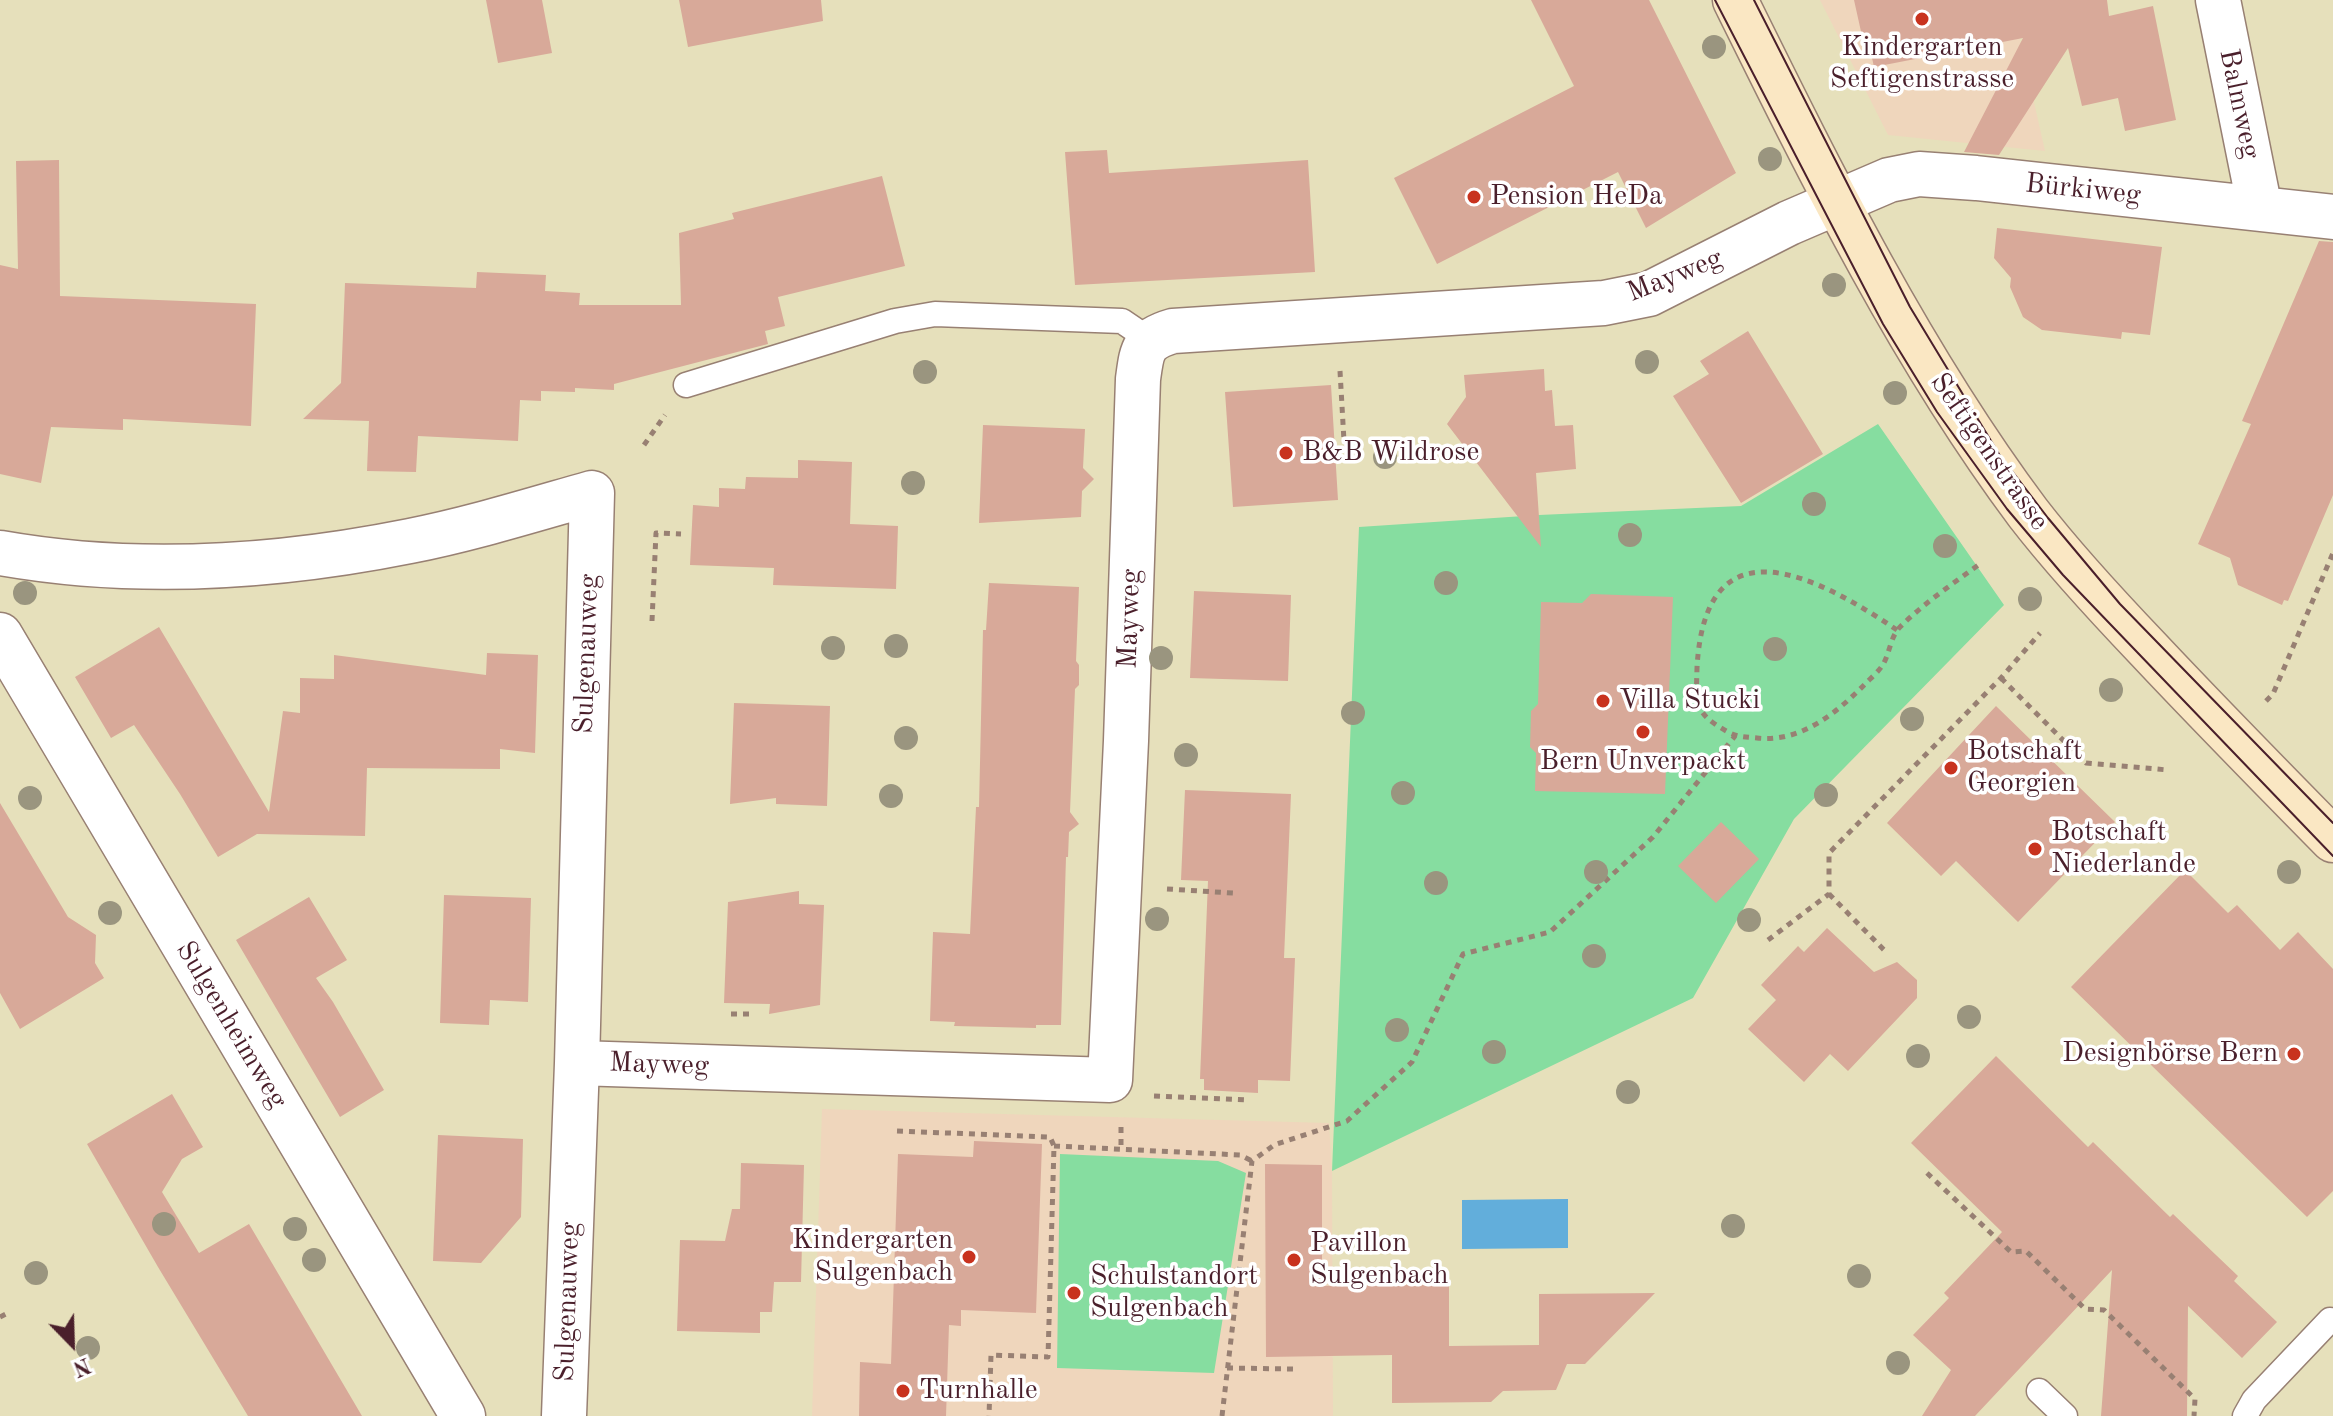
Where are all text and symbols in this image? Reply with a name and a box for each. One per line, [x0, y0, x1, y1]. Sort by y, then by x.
marker: Kindergarten Seftigenstrasse [1913, 10, 1931, 28]
place label: Kindergarten Seftigenstrasse [1830, 31, 2014, 97]
street label: Balmweg [2211, 46, 2267, 162]
street label: Bürkiweg [2023, 167, 2143, 213]
place label: Pension HeDa [1490, 180, 1663, 214]
marker: Pension HeDa [1465, 188, 1483, 206]
street label: Mayweg [1622, 242, 1728, 310]
street label: Seftigenstrasse [1922, 367, 2056, 537]
place label: B&B Wildrose [1302, 436, 1479, 470]
marker: B&B Wildrose [1277, 444, 1295, 462]
street label: Mayweg [1111, 568, 1149, 670]
street label: Sulgenauweg [567, 573, 607, 735]
place label: Villa Stucki [1619, 684, 1760, 718]
marker: Villa Stucki [1594, 692, 1612, 710]
marker: Bern Unverpackt [1634, 723, 1652, 741]
place label: Botschaft Georgien [1967, 735, 2082, 801]
place label: Bern Unverpackt [1540, 745, 1746, 779]
marker: Botschaft Georgien [1942, 759, 1960, 777]
place label: Botschaft Niederlande [2051, 816, 2196, 882]
marker: Botschaft Niederlande [2026, 840, 2044, 858]
street label: Sulgenheimweg [168, 935, 294, 1115]
place label: Designbörse Bern [2062, 1037, 2278, 1071]
marker: Designbörse Bern [2285, 1045, 2303, 1063]
street label: Mayweg [608, 1046, 710, 1084]
street label: Sulgenauweg [548, 1221, 588, 1383]
place label: Kindergarten Sulgenbach [792, 1224, 953, 1290]
place label: Pavillon Sulgenbach [1310, 1227, 1449, 1293]
marker: Kindergarten Sulgenbach [960, 1248, 978, 1266]
marker: Pavillon Sulgenbach [1285, 1251, 1303, 1269]
place label: Schulstandort Sulgenbach [1090, 1260, 1258, 1326]
marker: Schulstandort Sulgenbach [1065, 1284, 1083, 1302]
north arrow [32, 1304, 112, 1384]
text: N [69, 1353, 93, 1380]
place label: Turnhalle [919, 1374, 1038, 1408]
marker: Turnhalle [894, 1382, 912, 1400]

